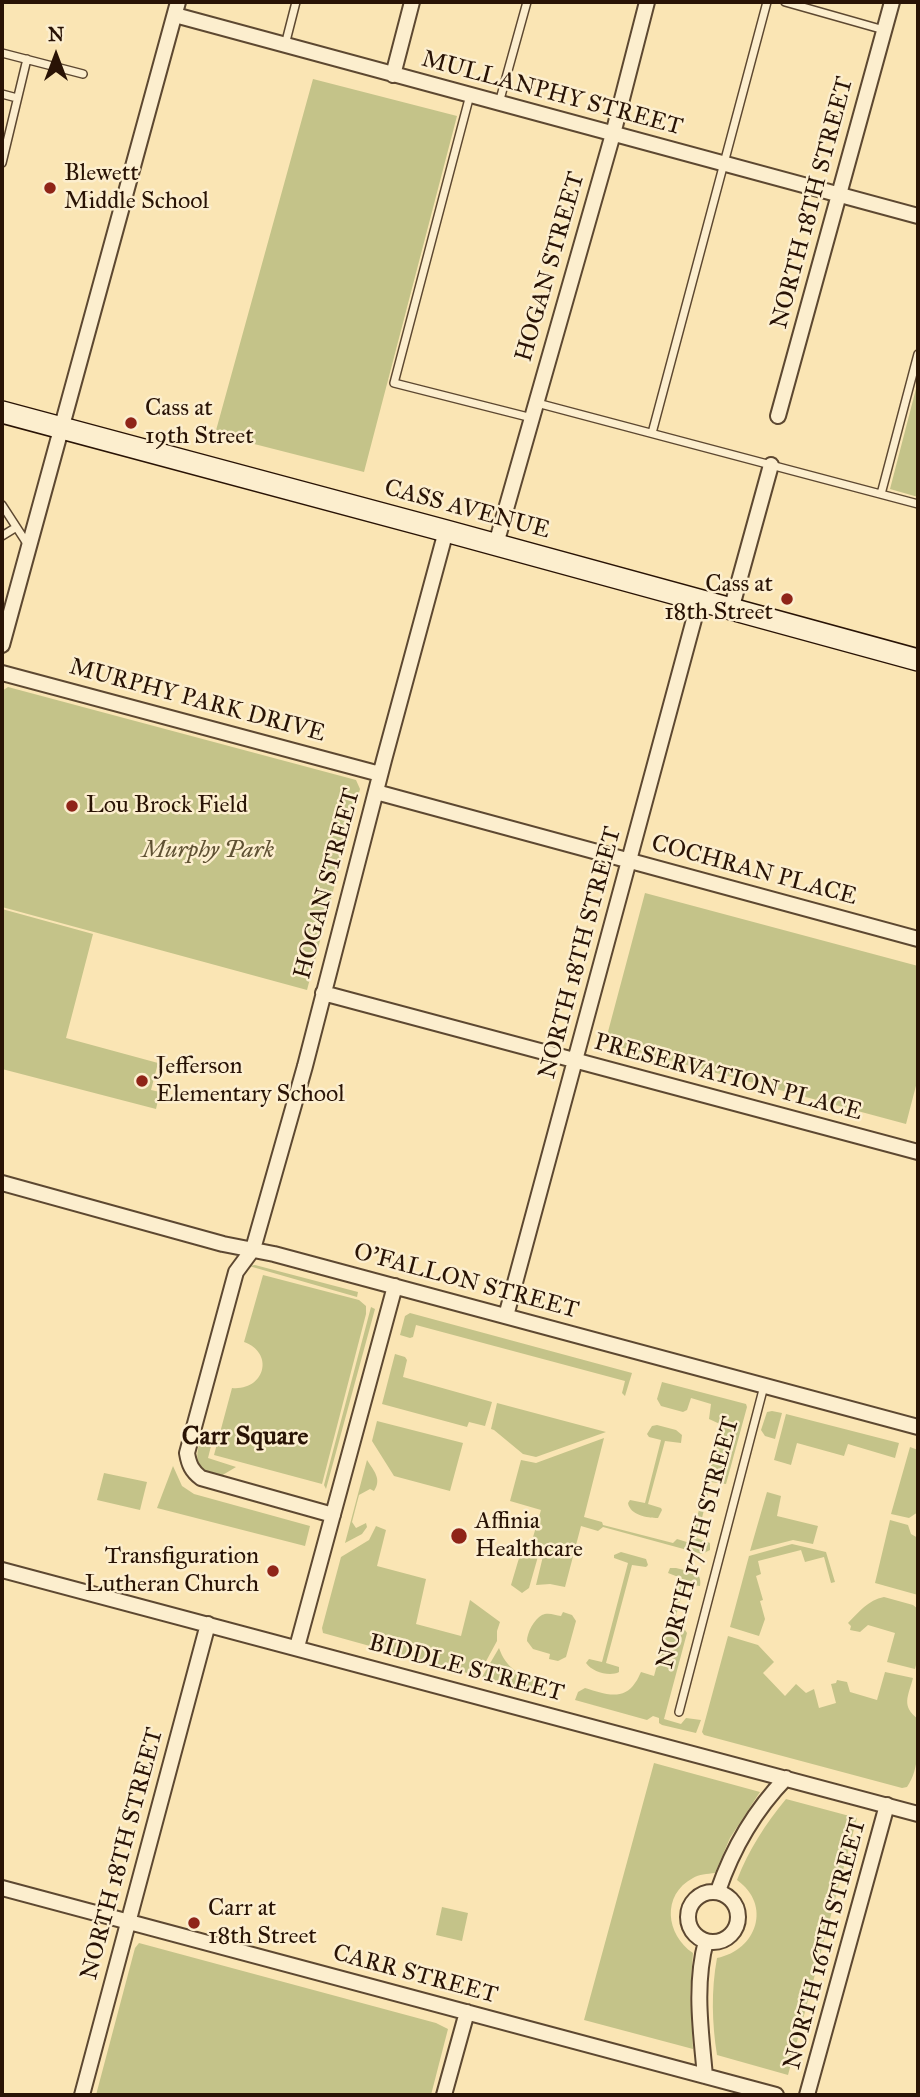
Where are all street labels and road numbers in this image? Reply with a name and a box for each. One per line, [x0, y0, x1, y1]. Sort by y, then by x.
street label: MULLANPHY STREET [418, 45, 686, 143]
street label: NORTH 18TH STREET [765, 74, 861, 332]
street label: HOGAN STREET [510, 169, 592, 365]
street label: CASS AVENUE [381, 474, 553, 546]
street label: MURPHY PARK DRIVE [66, 653, 328, 749]
street label: HOGAN STREET [289, 786, 367, 982]
street label: NORTH 18TH STREET [533, 824, 629, 1082]
street label: COCHRAN PLACE [648, 830, 860, 912]
street label: PRESERVATION PLACE [591, 1028, 865, 1128]
street label: O'FALLON STREET [350, 1238, 582, 1326]
street label: NORTH 17TH STREET [651, 1414, 747, 1672]
street label: BIDDLE STREET [365, 1629, 567, 1709]
street label: NORTH 18TH STREET [75, 1725, 171, 1983]
street label: NORTH 16TH STREET [779, 1815, 873, 2073]
street label: CARR STREET [329, 1939, 501, 2011]

